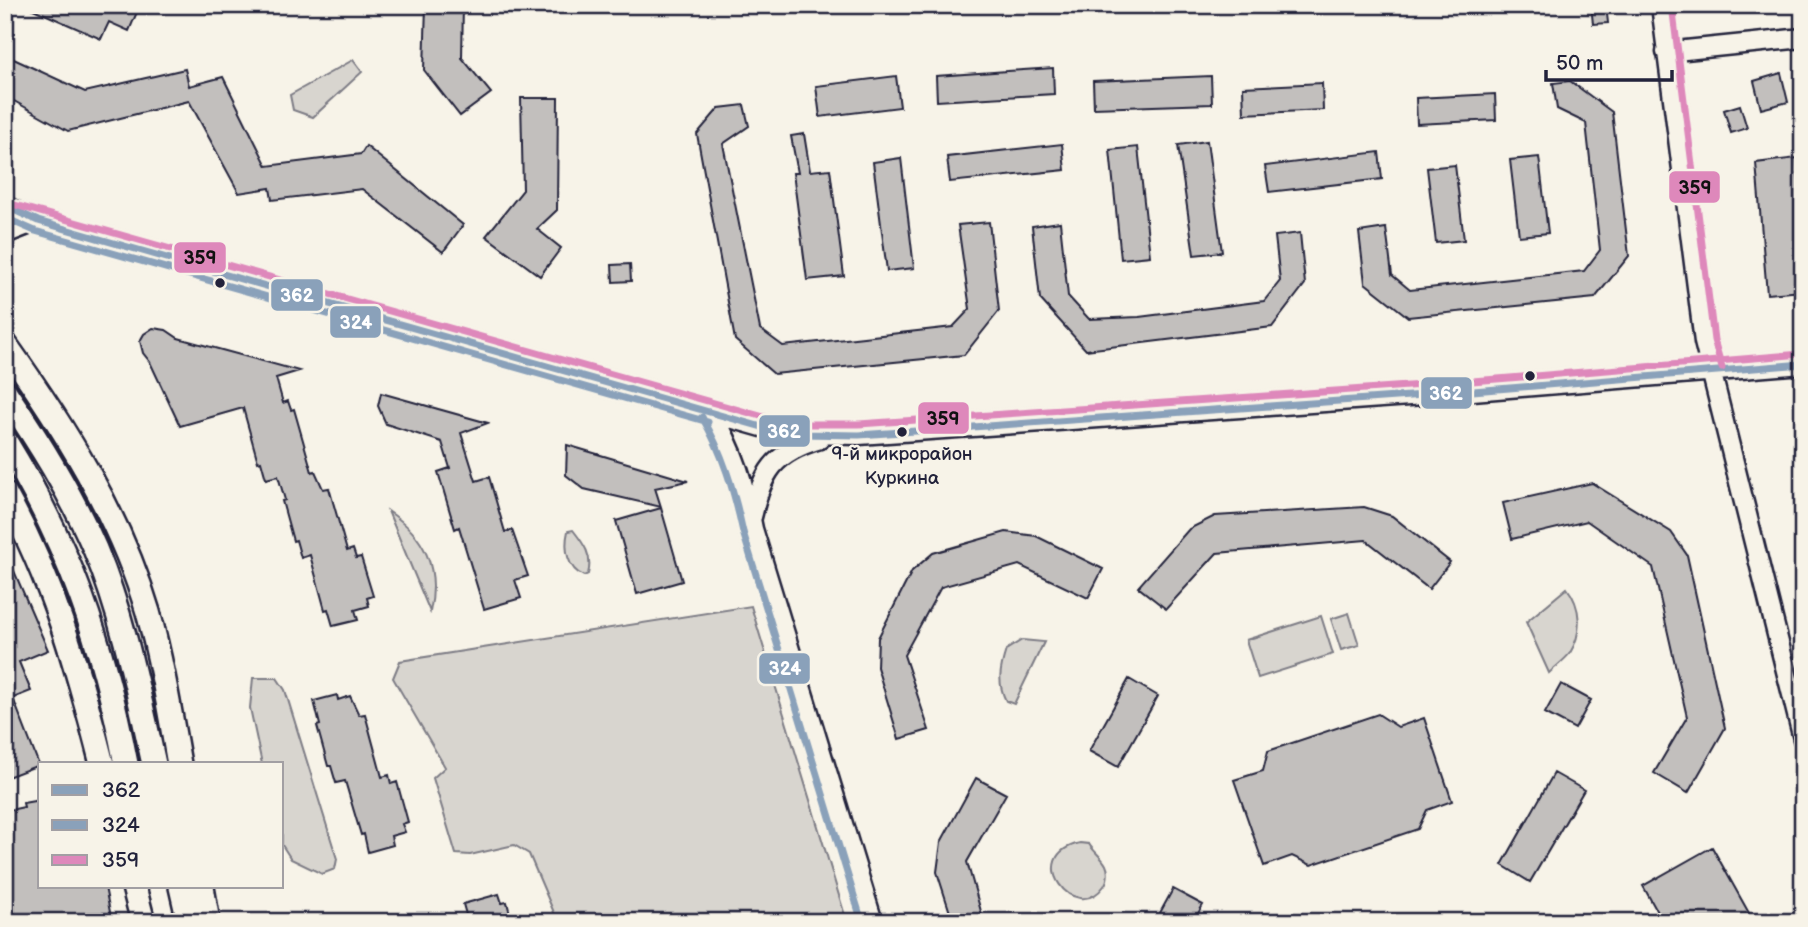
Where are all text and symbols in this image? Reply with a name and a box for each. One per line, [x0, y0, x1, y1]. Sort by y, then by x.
scale bar [1546, 38, 1672, 82]
text: 50 m [1556, 51, 1603, 76]
line badge: 359 [1668, 170, 1721, 204]
text: 359 [1678, 177, 1712, 200]
line badge: 359 [173, 241, 227, 274]
text: 359 [183, 247, 217, 270]
unlabelled marker [213, 276, 227, 290]
line badge: 362 [270, 278, 324, 312]
text: 362 [280, 285, 315, 308]
line badge: 324 [329, 305, 382, 339]
text: 324 [340, 312, 372, 335]
unlabelled marker [1523, 369, 1537, 383]
line badge: 362 [1420, 376, 1473, 410]
text: 362 [1429, 383, 1464, 406]
line badge: 359 [917, 401, 970, 435]
text: 359 [926, 408, 960, 431]
line badge: 362 [758, 414, 811, 448]
text: 362 [767, 421, 802, 444]
marker: 9-й микрорайон Куркина [895, 425, 909, 439]
place label: 9-й микрорайон Куркина [831, 443, 973, 490]
line badge: 324 [758, 652, 811, 685]
text: 324 [769, 658, 801, 681]
legend [38, 762, 284, 888]
text: 362 [102, 778, 141, 803]
text: 324 [102, 813, 140, 838]
text: 359 [102, 848, 139, 873]

